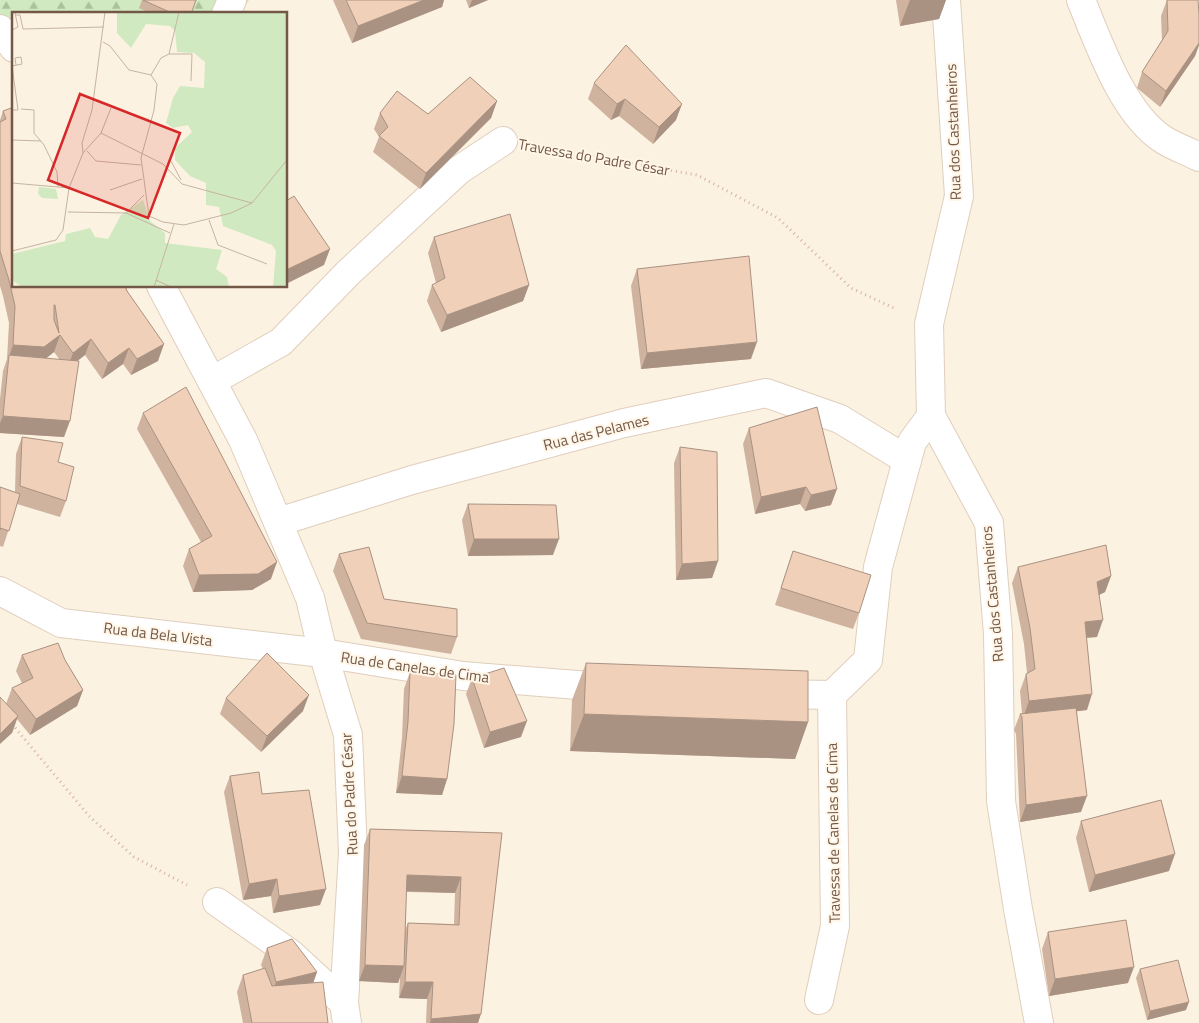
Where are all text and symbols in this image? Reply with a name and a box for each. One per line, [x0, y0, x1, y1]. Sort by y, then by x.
inset map [12, 12, 288, 288]
street label: Rua dos Castanheiros [939, 63, 967, 201]
street label: Travessa do Padre César [517, 132, 671, 182]
street label: Rua das Pelames [541, 408, 651, 456]
street label: Rua dos Castanheiros [975, 525, 1009, 663]
street label: Rua da Bela Vista [102, 616, 214, 652]
street label: Rua de Canelas de Cima [339, 645, 491, 689]
street label: Rua do Padre César [334, 732, 364, 856]
street label: Travessa de Canelas de Cima [820, 742, 846, 923]

